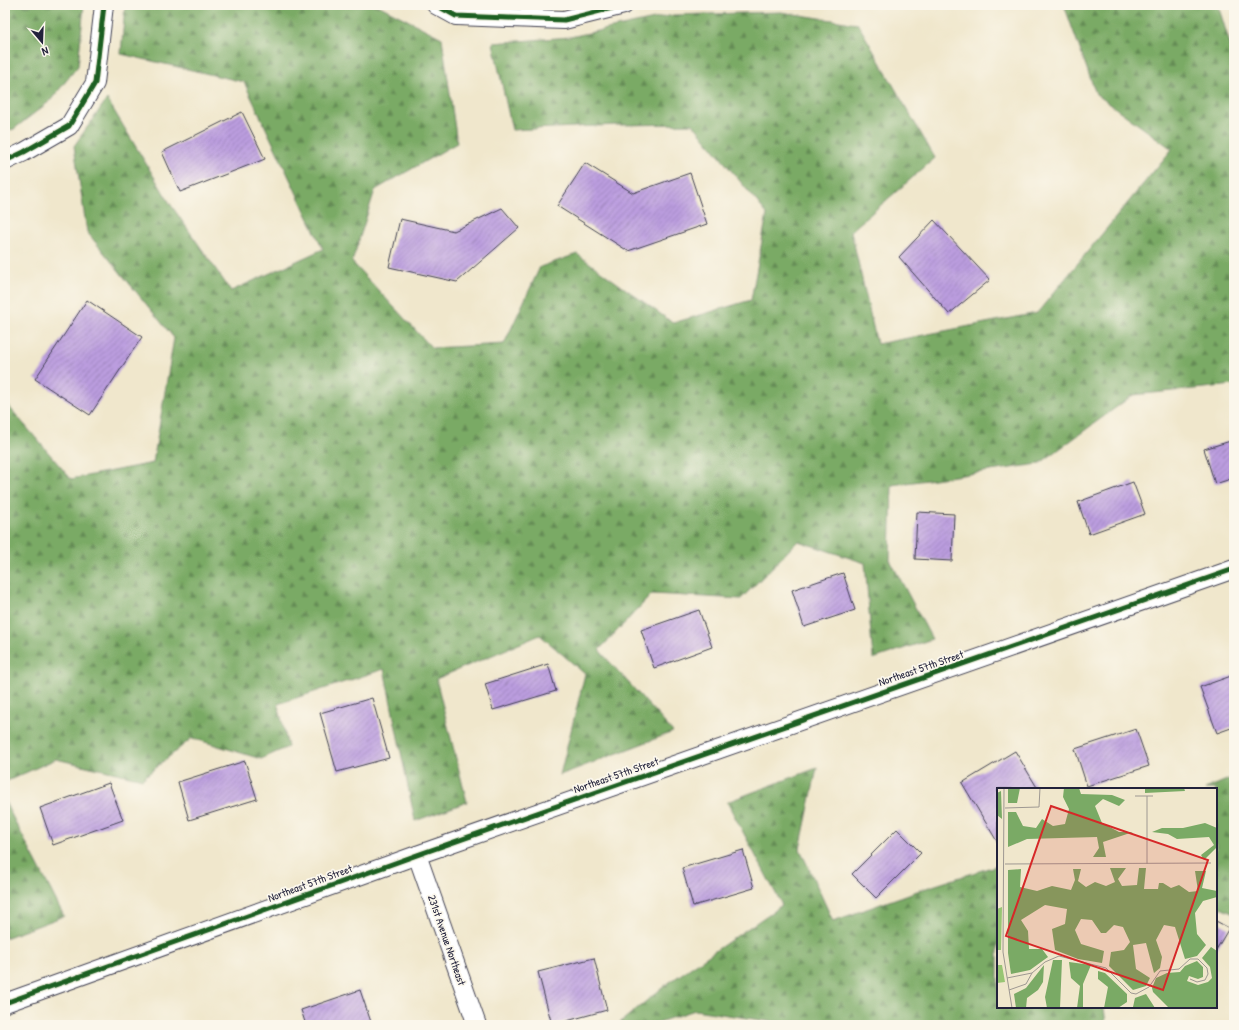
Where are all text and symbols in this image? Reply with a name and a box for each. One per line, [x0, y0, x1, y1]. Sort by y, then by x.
north arrow [22, 22, 62, 62]
text: N [40, 44, 50, 59]
street label: Northeast 57th Street [877, 647, 965, 689]
street label: Northeast 57th Street [572, 754, 660, 796]
inset map [997, 788, 1217, 1008]
street label: Northeast 57th Street [266, 861, 354, 905]
street label: 231st Avenue Northeast [425, 893, 469, 987]

